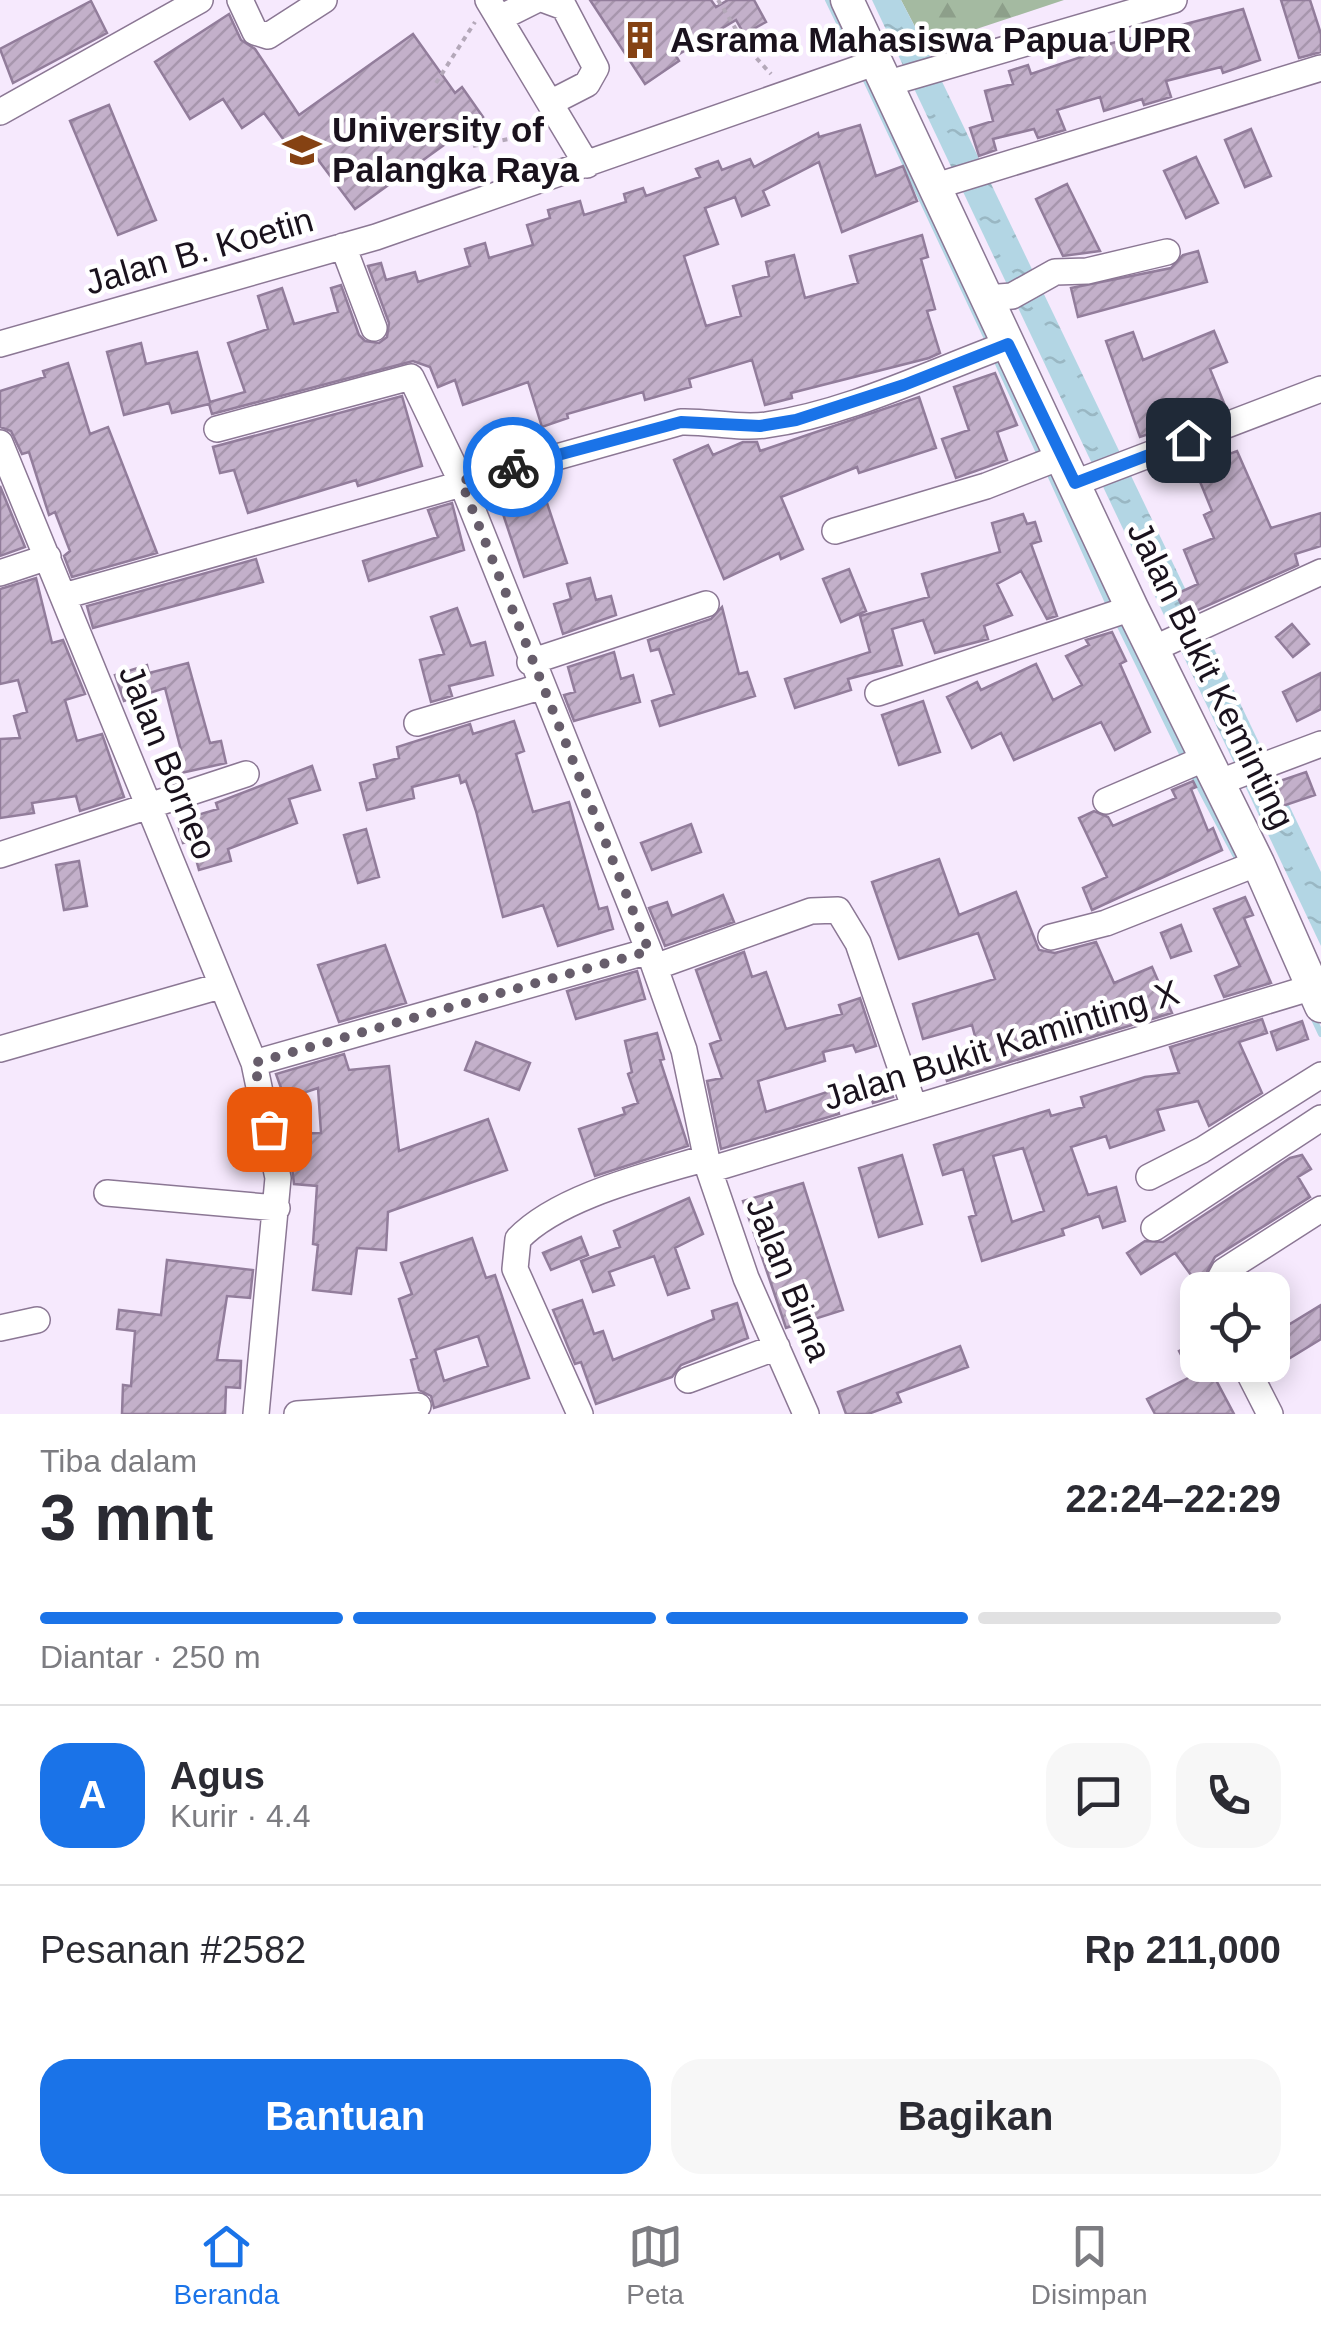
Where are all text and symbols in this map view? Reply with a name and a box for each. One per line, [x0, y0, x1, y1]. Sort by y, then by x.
building icon: Asrama Mahasiswa Papua UPR [619, 19, 661, 61]
place label: Asrama Mahasiswa Papua UPR [670, 20, 1191, 59]
place label: University of Palangka Raya [332, 110, 580, 189]
school or university icon: University of Palangka Raya [281, 129, 323, 171]
street label: Jalan B. Koetin [80, 199, 317, 302]
pin [1146, 398, 1231, 483]
icon: home [1161, 413, 1216, 468]
courier [463, 417, 563, 517]
icon: bike [486, 440, 541, 495]
street label: Jalan Bukit Keminting [1120, 515, 1303, 835]
street label: Jalan Borneo [112, 659, 225, 865]
street label: Jalan Bukit Kaminting X [818, 972, 1183, 1117]
pin [227, 1087, 312, 1172]
icon: bag [242, 1102, 297, 1157]
street label: Jalan Bima [739, 1191, 840, 1367]
map controls [1180, 1272, 1290, 1382]
button: locate [1180, 1272, 1290, 1382]
text: Tiba dalam [40, 1443, 197, 1479]
text: 22:24–22:29 [1065, 1478, 1281, 1520]
text: 3 mnt [40, 1481, 213, 1554]
text: Diantar · 250 m [40, 1639, 261, 1675]
button: chat [1046, 1743, 1151, 1848]
button: phone [1176, 1743, 1281, 1848]
text: Agus [170, 1755, 265, 1797]
text: A [79, 1774, 106, 1816]
text: Kurir · 4.4 [170, 1798, 310, 1834]
text: Pesanan #2582 [40, 1929, 306, 1971]
text: Rp 211,000 [1085, 1929, 1281, 1971]
button: Bantuan [40, 2059, 651, 2174]
button: Bagikan [671, 2059, 1281, 2174]
tab: Beranda [173, 2219, 279, 2311]
tab: Peta [626, 2219, 684, 2311]
tab: Disimpan [1031, 2219, 1148, 2311]

